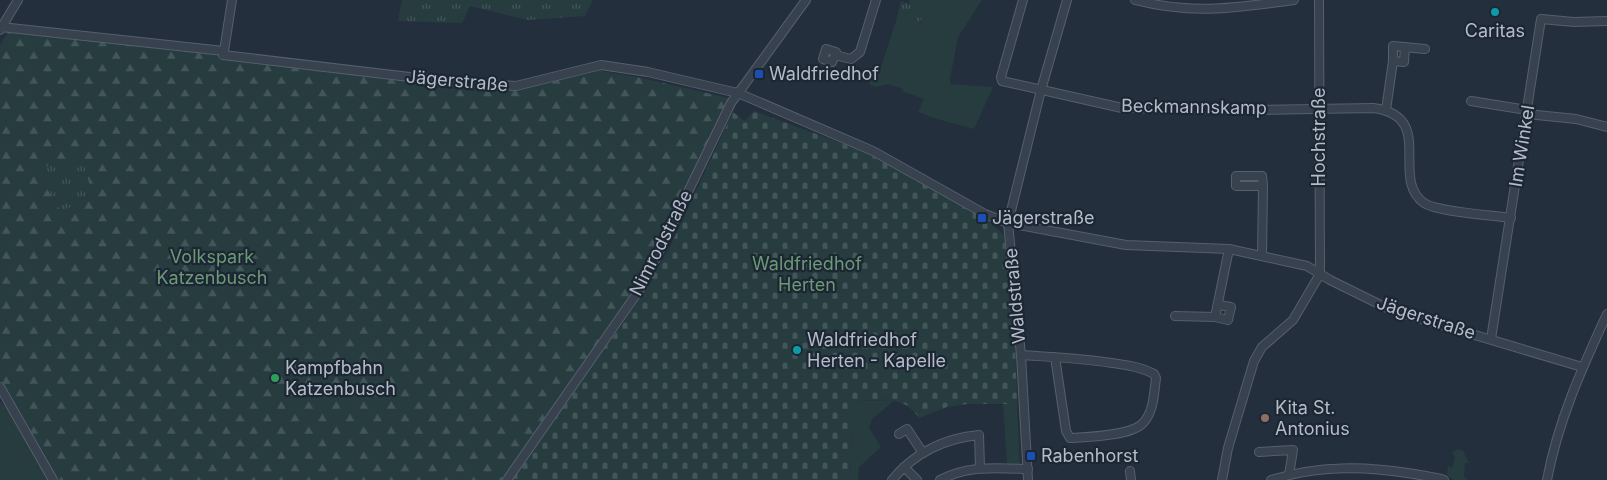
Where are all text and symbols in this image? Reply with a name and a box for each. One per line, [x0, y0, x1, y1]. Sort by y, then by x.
marker: Caritas [1489, 6, 1501, 18]
place label: Caritas [1465, 20, 1525, 41]
place label: Waldfriedhof [769, 63, 879, 84]
street label: Jägerstraße [405, 66, 509, 95]
marker: Waldfriedhof [753, 68, 765, 80]
street label: Hochstraße [1308, 88, 1329, 186]
street label: Beckmannskamp [1121, 95, 1267, 118]
street label: Im Winkel [1505, 103, 1538, 188]
street label: Nimrodstraße [625, 186, 696, 299]
place label: Jägerstraße [992, 207, 1095, 228]
marker: Jägerstraße [976, 212, 988, 224]
park label: Volkspark Katzenbusch [157, 246, 268, 288]
street label: Waldstraße [1000, 247, 1029, 345]
park label: Waldfriedhof Herten [752, 253, 862, 295]
street label: Jägerstraße [1374, 292, 1478, 343]
place label: Waldfriedhof Herten - Kapelle [807, 329, 946, 371]
marker: Waldfriedhof Herten - Kapelle [791, 344, 803, 356]
place label: Kampfbahn Katzenbusch [285, 357, 396, 399]
marker: Kampfbahn Katzenbusch [269, 372, 281, 384]
place label: Kita St. Antonius [1275, 397, 1350, 439]
marker: Kita St. Antonius [1259, 412, 1271, 424]
place label: Rabenhorst [1041, 445, 1138, 466]
marker: Rabenhorst [1025, 450, 1037, 462]

